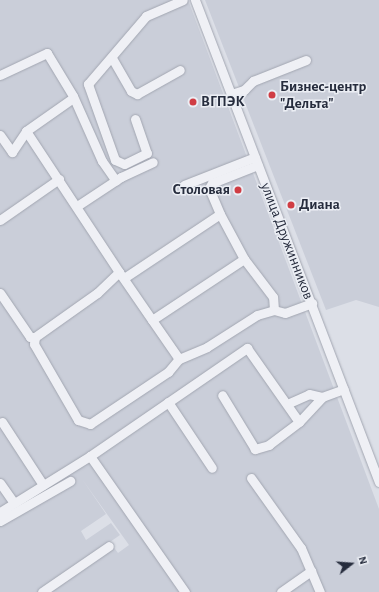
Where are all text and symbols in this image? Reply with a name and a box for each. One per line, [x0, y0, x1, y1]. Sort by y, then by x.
place label: Бизнес-центр "Дельта" [280, 77, 366, 112]
marker: Бизнес-центр "Дельта" [267, 90, 277, 100]
place label: ВГПЭК [201, 93, 245, 111]
marker: ВГПЭК [188, 97, 198, 107]
street label: улица Дружинников [256, 180, 318, 302]
place label: Столовая [172, 181, 230, 199]
marker: Столовая [233, 185, 243, 195]
place label: Диана [299, 196, 340, 214]
marker: Диана [286, 200, 296, 210]
north arrow [331, 544, 371, 584]
text: N [357, 555, 369, 566]

